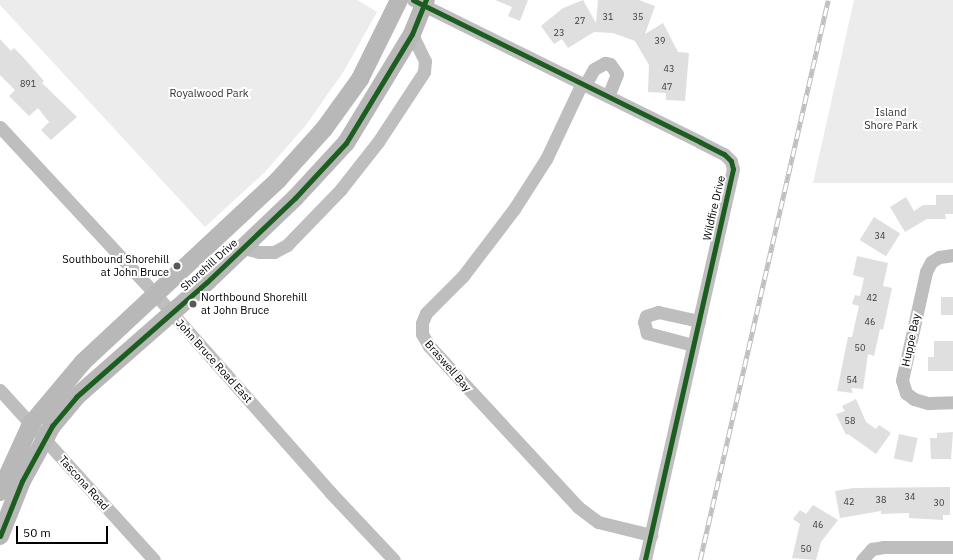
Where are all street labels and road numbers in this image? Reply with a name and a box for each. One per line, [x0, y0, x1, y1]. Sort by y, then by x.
street label: Wildfire Drive [700, 174, 728, 242]
street label: Shorehill Drive [178, 236, 240, 294]
street label: Huppe Bay [899, 312, 923, 368]
street label: John Bruce Road East [173, 317, 255, 405]
street label: Braswell Bay [422, 338, 474, 394]
street label: Tascona Road [56, 453, 112, 513]

